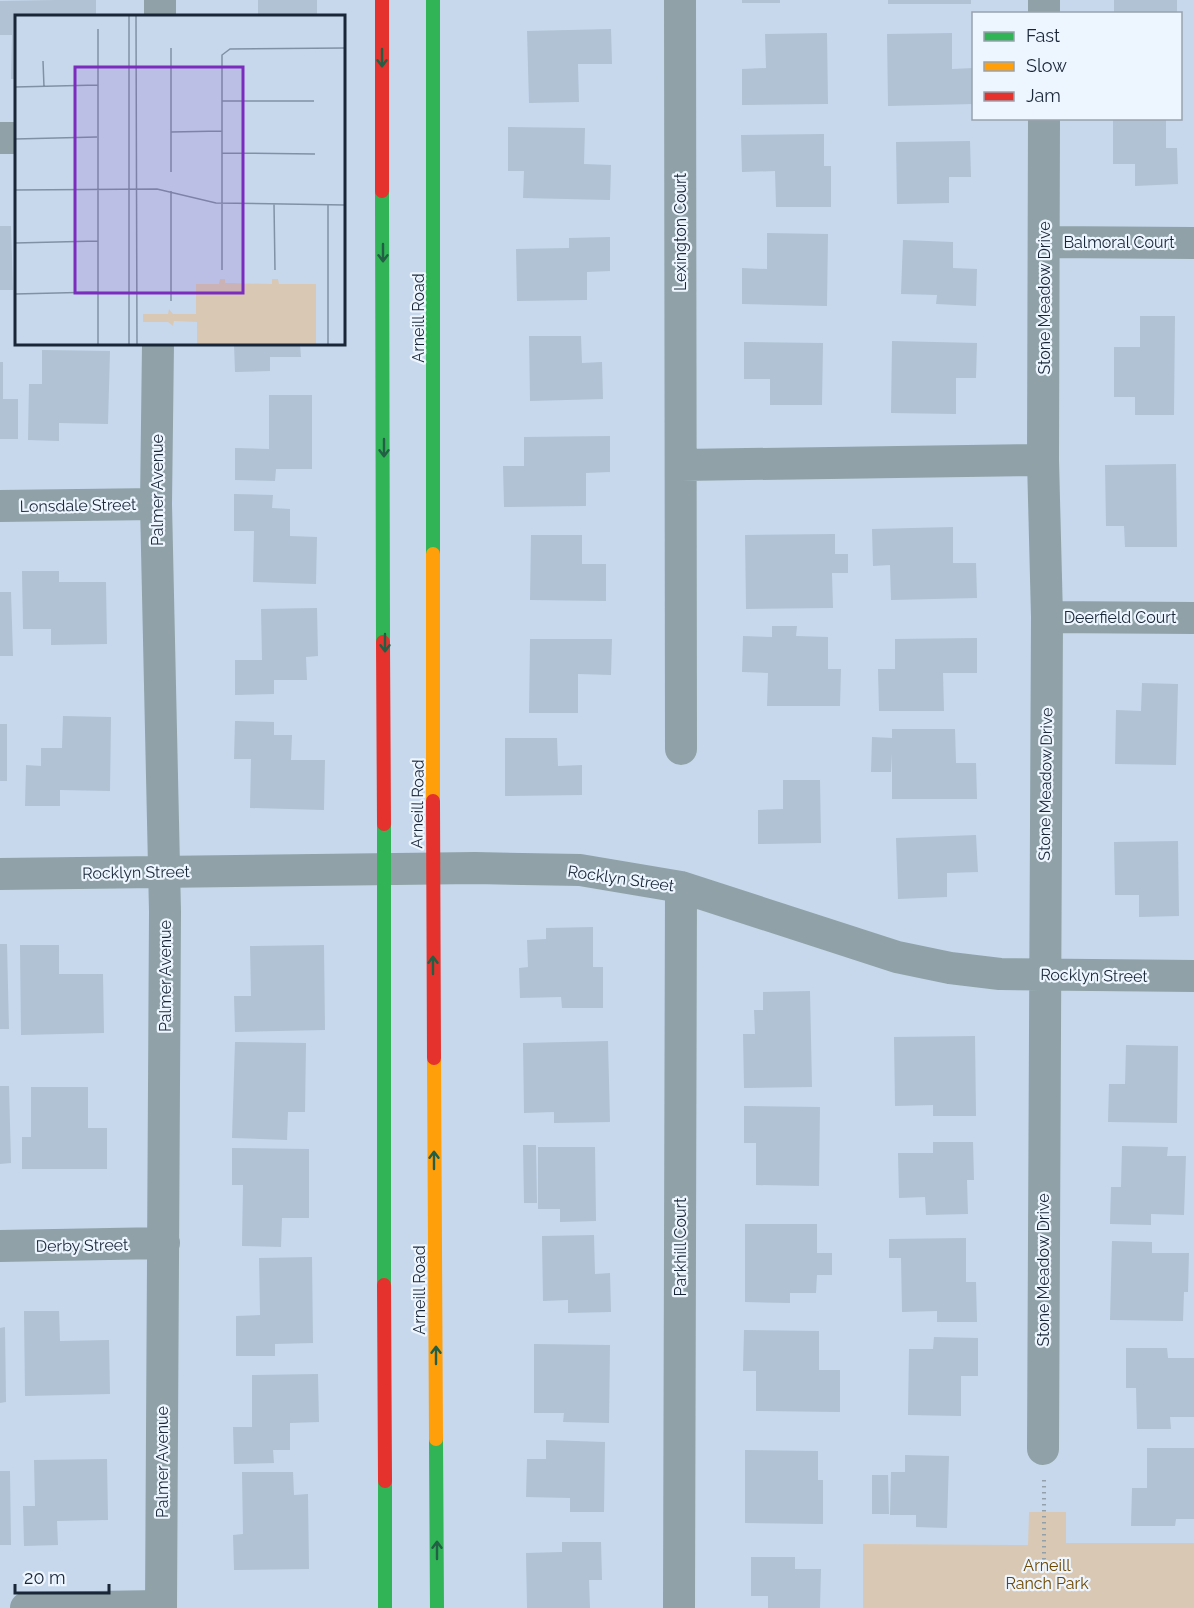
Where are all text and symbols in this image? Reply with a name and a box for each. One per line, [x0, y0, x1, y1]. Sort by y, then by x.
legend [972, 12, 1182, 120]
inset map [15, 15, 345, 345]
text: Fast [1026, 25, 1060, 46]
one-way arrow [376, 48, 388, 68]
text: Slow [1026, 55, 1067, 76]
text: Jam [1026, 85, 1061, 106]
street label: Lexington Court [671, 172, 690, 291]
street label: Stone Meadow Drive [1035, 221, 1054, 375]
street label: Balmoral Court [1063, 233, 1175, 252]
one-way arrow [377, 243, 389, 263]
street label: Arneill Road [409, 273, 428, 363]
street label: Palmer Avenue [148, 434, 167, 546]
one-way arrow [378, 438, 390, 458]
street label: Lonsdale Street [20, 495, 137, 516]
street label: Deerfield Court [1064, 608, 1177, 627]
one-way arrow [379, 633, 391, 653]
street label: Stone Meadow Drive [1035, 707, 1056, 861]
street label: Arneill Road [407, 759, 428, 849]
street label: Rocklyn Street [82, 862, 191, 883]
street label: Rocklyn Street [566, 862, 676, 895]
street label: Palmer Avenue [156, 920, 175, 1032]
one-way arrow [427, 955, 439, 975]
street label: Rocklyn Street [1040, 965, 1149, 986]
one-way arrow [429, 1150, 440, 1170]
street label: Stone Meadow Drive [1034, 1193, 1053, 1347]
street label: Parkhill Court [671, 1197, 690, 1296]
street label: Derby Street [35, 1235, 129, 1256]
street label: Arneill Road [410, 1245, 429, 1335]
one-way arrow [430, 1345, 442, 1365]
street label: Palmer Avenue [153, 1406, 172, 1518]
one-way arrow [431, 1540, 443, 1560]
park label: Arneill Ranch Park [1005, 1556, 1089, 1593]
scale bar [15, 1557, 110, 1595]
text: 20 m [24, 1567, 66, 1588]

